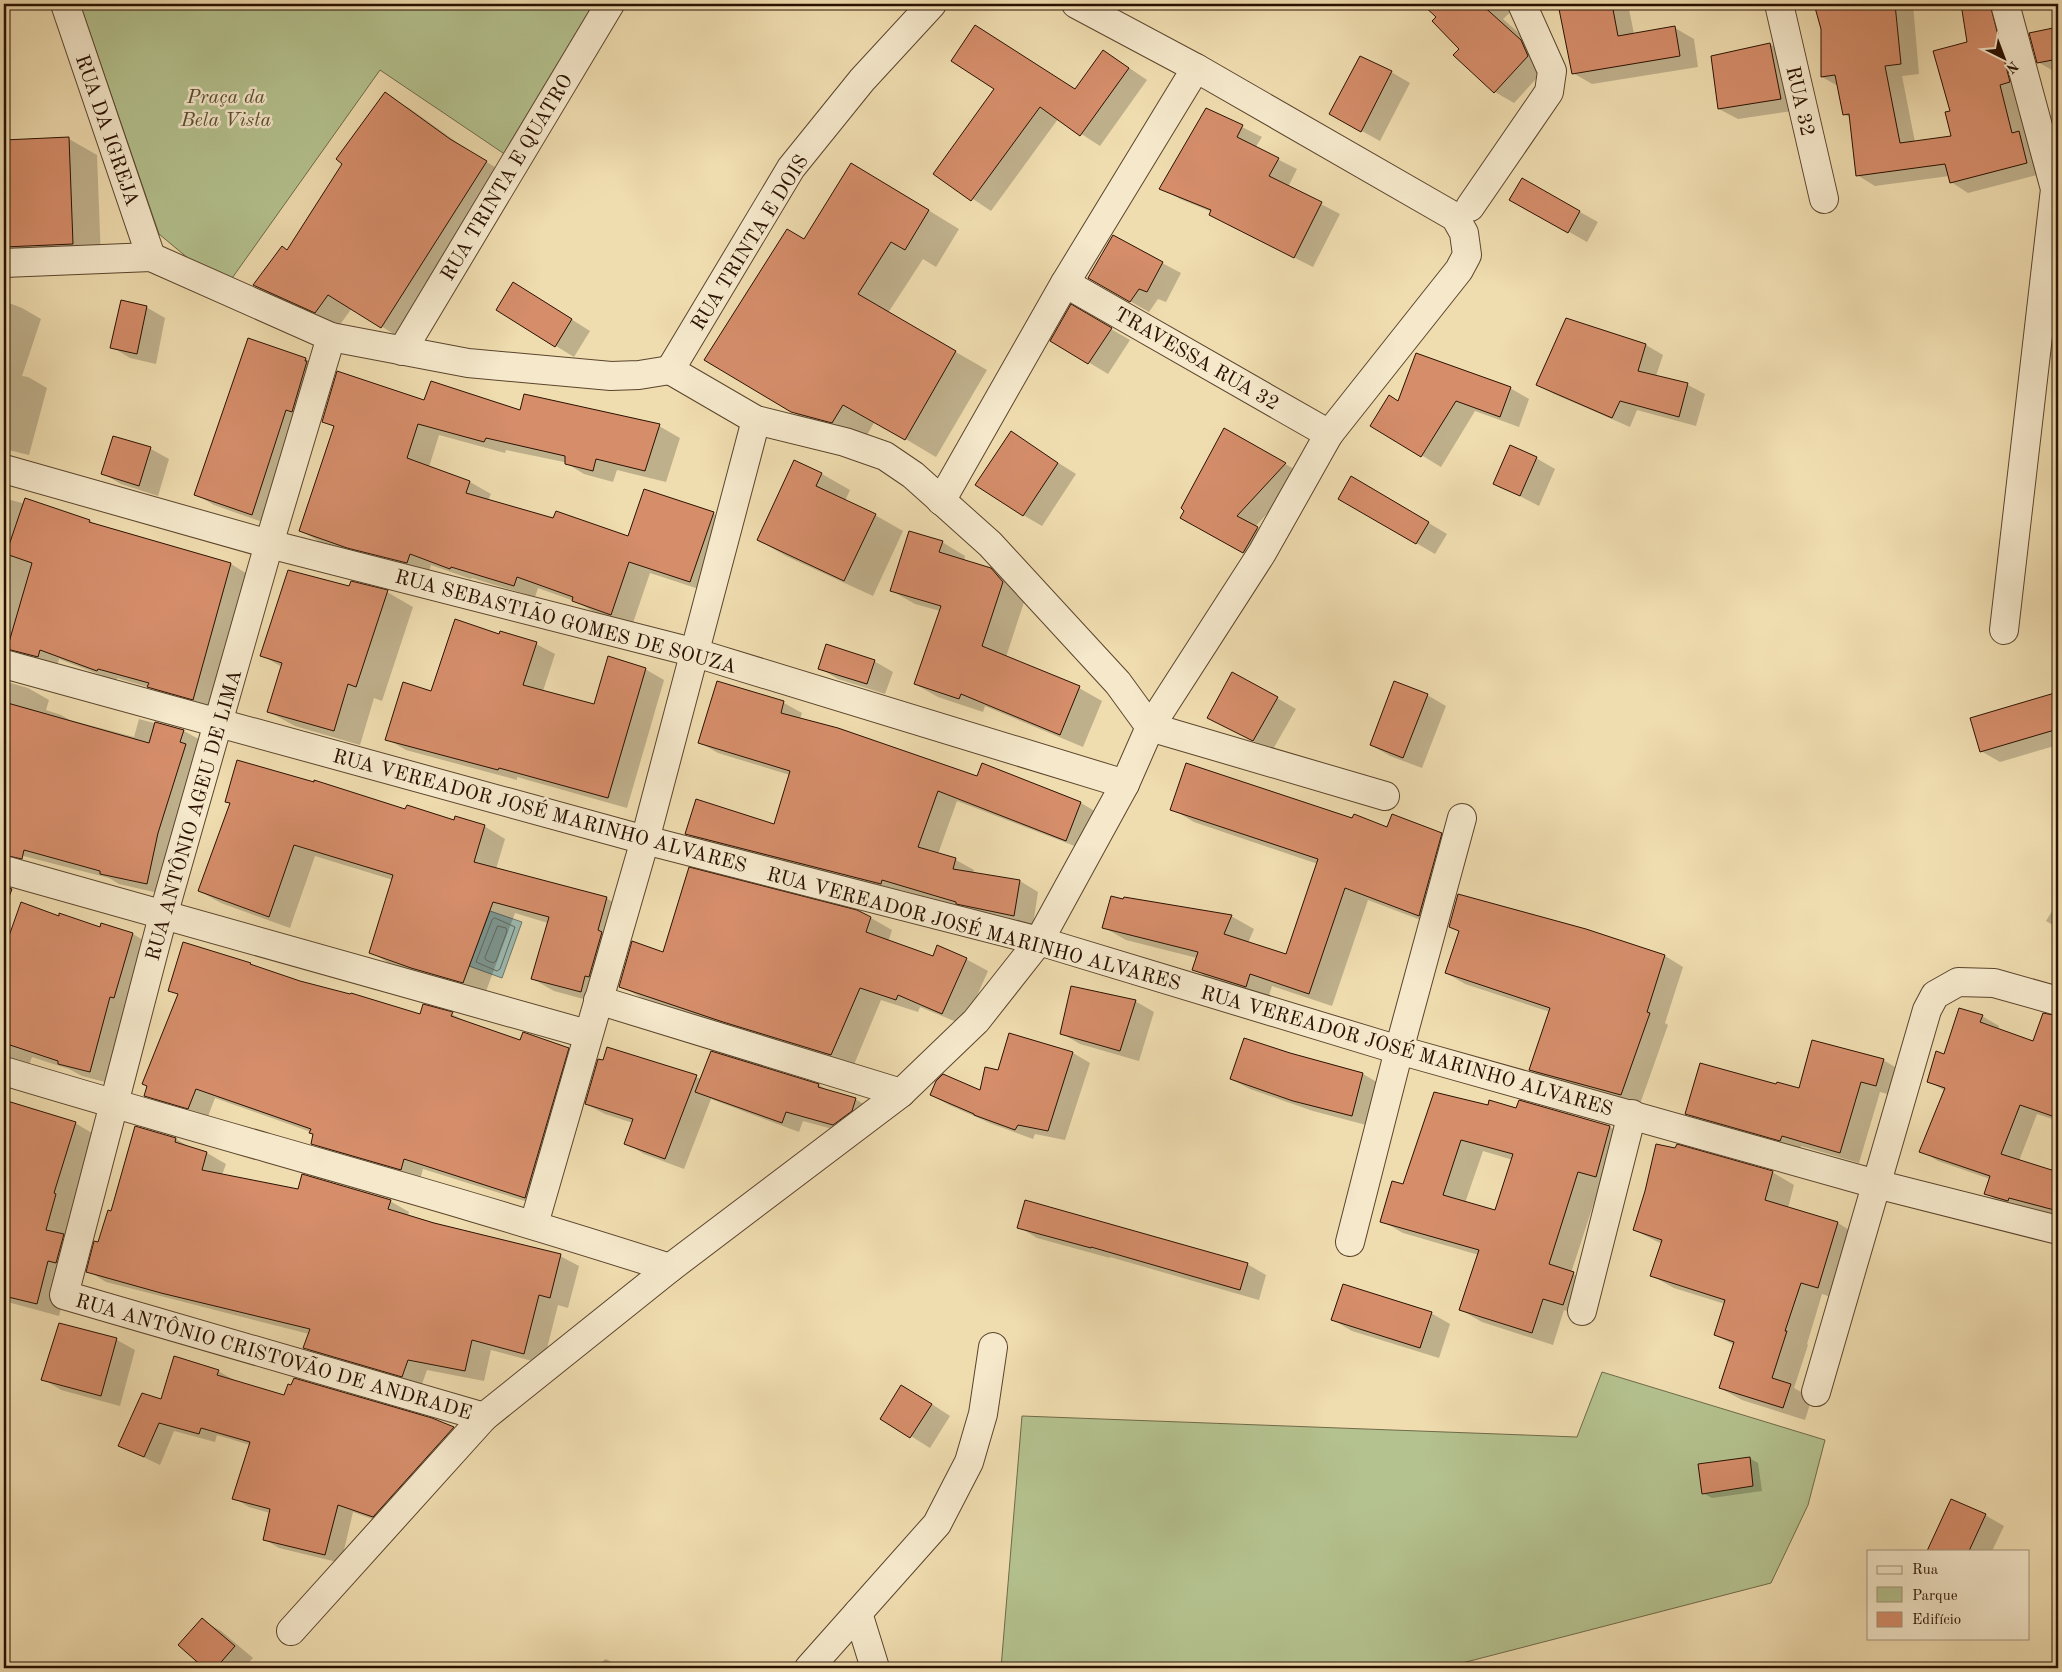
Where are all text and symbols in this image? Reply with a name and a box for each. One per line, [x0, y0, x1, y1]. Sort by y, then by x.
north arrow [1980, 32, 2030, 82]
street label: RUA DA IGREJA [71, 52, 141, 209]
text: N [2003, 58, 2021, 76]
street label: RUA 32 [1781, 64, 1817, 138]
street label: RUA TRINTA E QUATRO [438, 71, 577, 285]
park label: Praça da Bela Vista [180, 88, 272, 131]
street label: RUA TRINTA E DOIS [688, 152, 813, 334]
street label: TRAVESSA RUA 32 [1110, 304, 1282, 415]
street label: RUA SEBASTIÃO GOMES DE SOUZA [392, 565, 739, 678]
street label: RUA ANTÔNIO AGEU DE LIMA [141, 667, 246, 963]
street label: RUA VEREADOR JOSÉ MARINHO ALVARES [330, 744, 749, 877]
street label: RUA VEREADOR JOSÉ MARINHO ALVARES [764, 862, 1183, 995]
street label: RUA VEREADOR JOSÉ MARINHO ALVARES [1198, 980, 1616, 1121]
street label: RUA ANTÔNIO CRISTOVÃO DE ANDRADE [73, 1289, 475, 1424]
legend [1867, 1550, 2030, 1640]
text: Rua [1912, 1563, 1939, 1578]
text: Parque [1912, 1589, 1958, 1604]
text: Edifício [1912, 1613, 1961, 1628]

